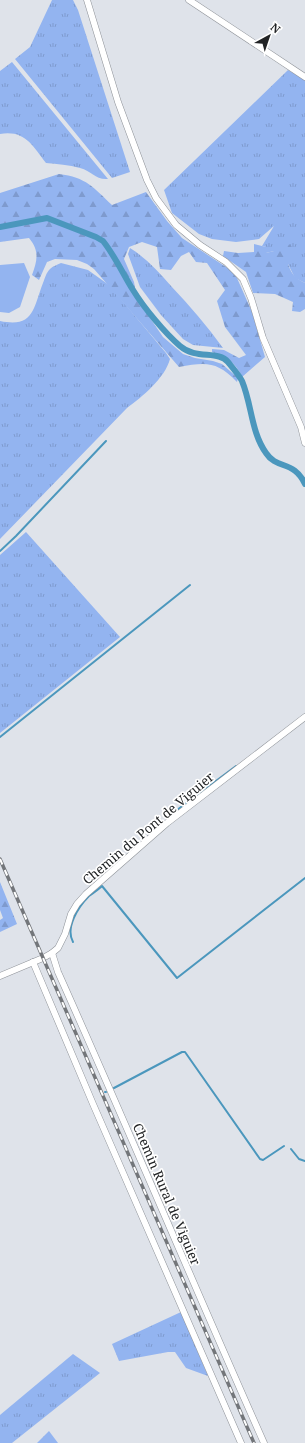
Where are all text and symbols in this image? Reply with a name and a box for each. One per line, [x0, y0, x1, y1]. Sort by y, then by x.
north arrow [249, 16, 289, 56]
text: N [268, 19, 284, 37]
street label: Chemin du Pont de Viguier [78, 768, 218, 888]
street label: Chemin Rural de Viguier [129, 1120, 205, 1268]

